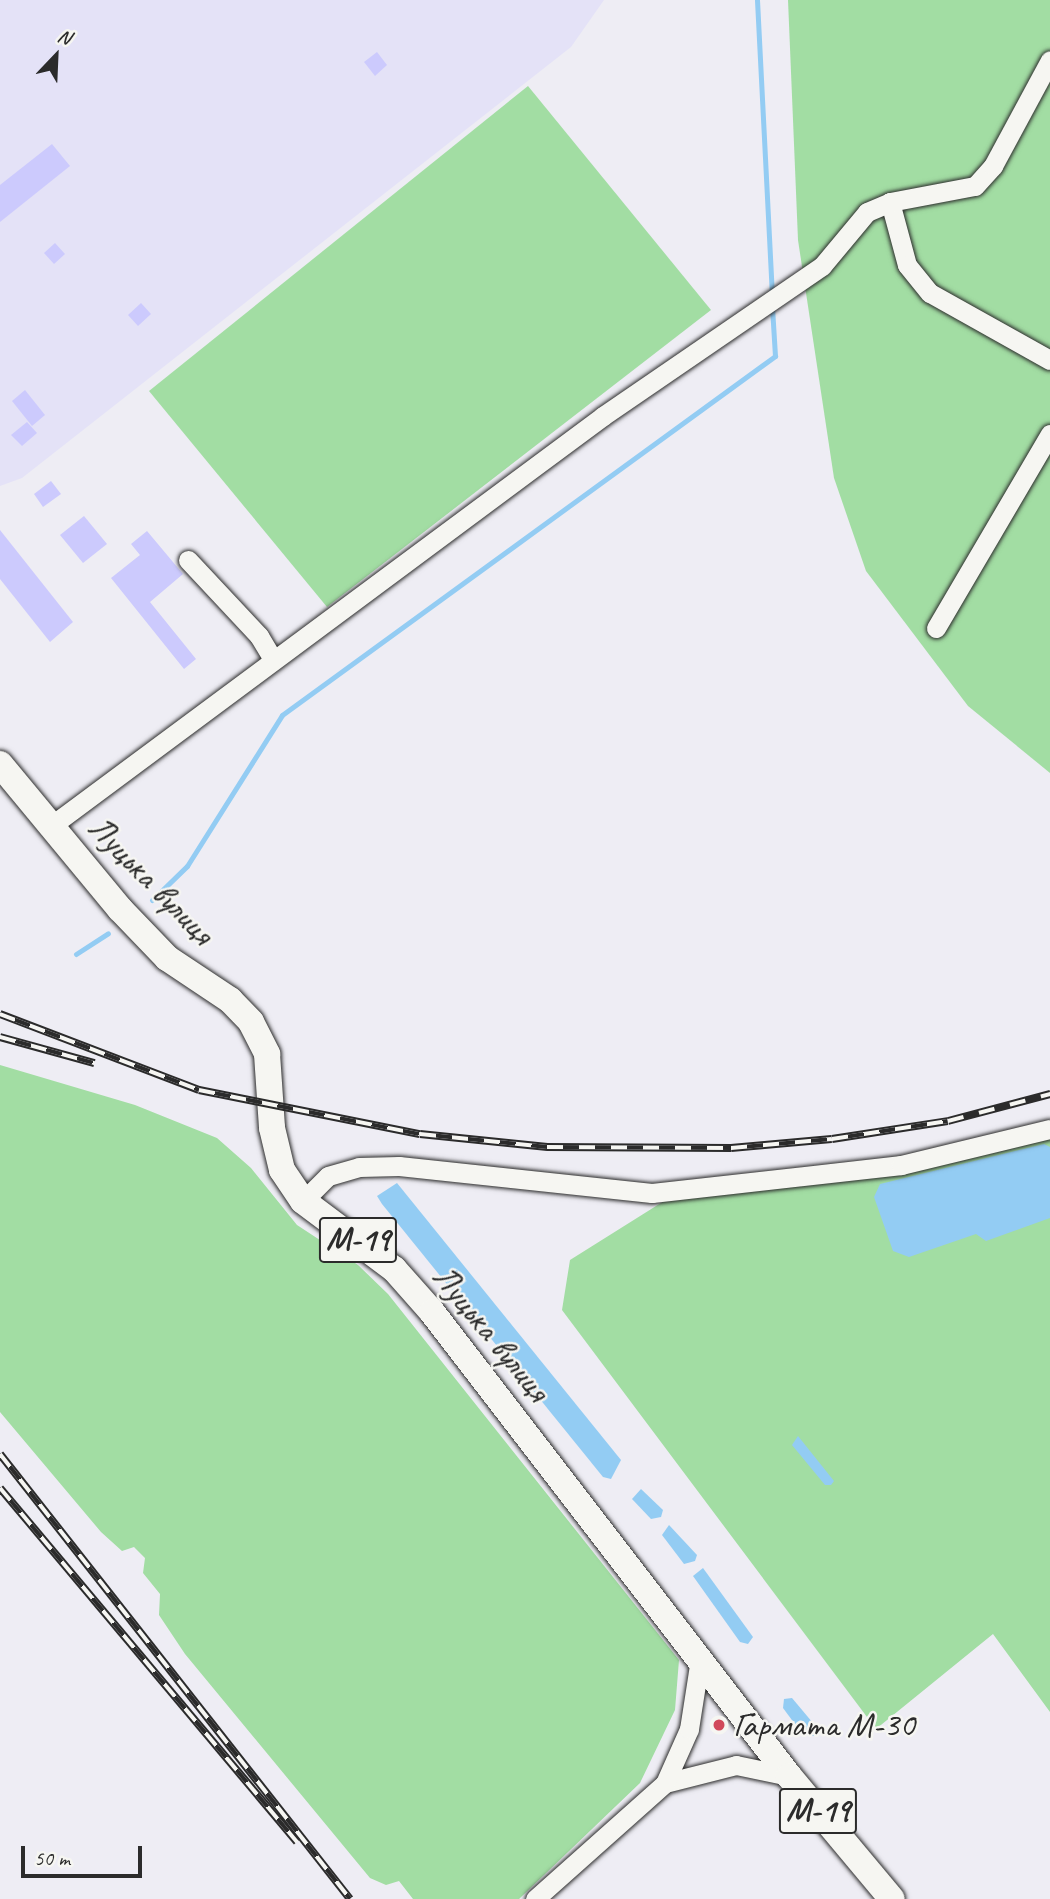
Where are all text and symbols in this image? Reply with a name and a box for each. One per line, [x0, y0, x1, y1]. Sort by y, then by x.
north arrow [21, 21, 91, 91]
text: N [54, 23, 74, 50]
street label: Луцька вулиця [78, 806, 224, 954]
road number: М-19 [318, 1210, 398, 1270]
street label: Луцька вулиця [422, 1255, 560, 1411]
place label: Гармата М-30 [733, 1704, 915, 1746]
marker: Гармата М-30 [711, 1717, 727, 1733]
road number: М-19 [778, 1782, 858, 1840]
scale bar [24, 1832, 145, 1876]
text: 50 m [34, 1845, 70, 1871]

